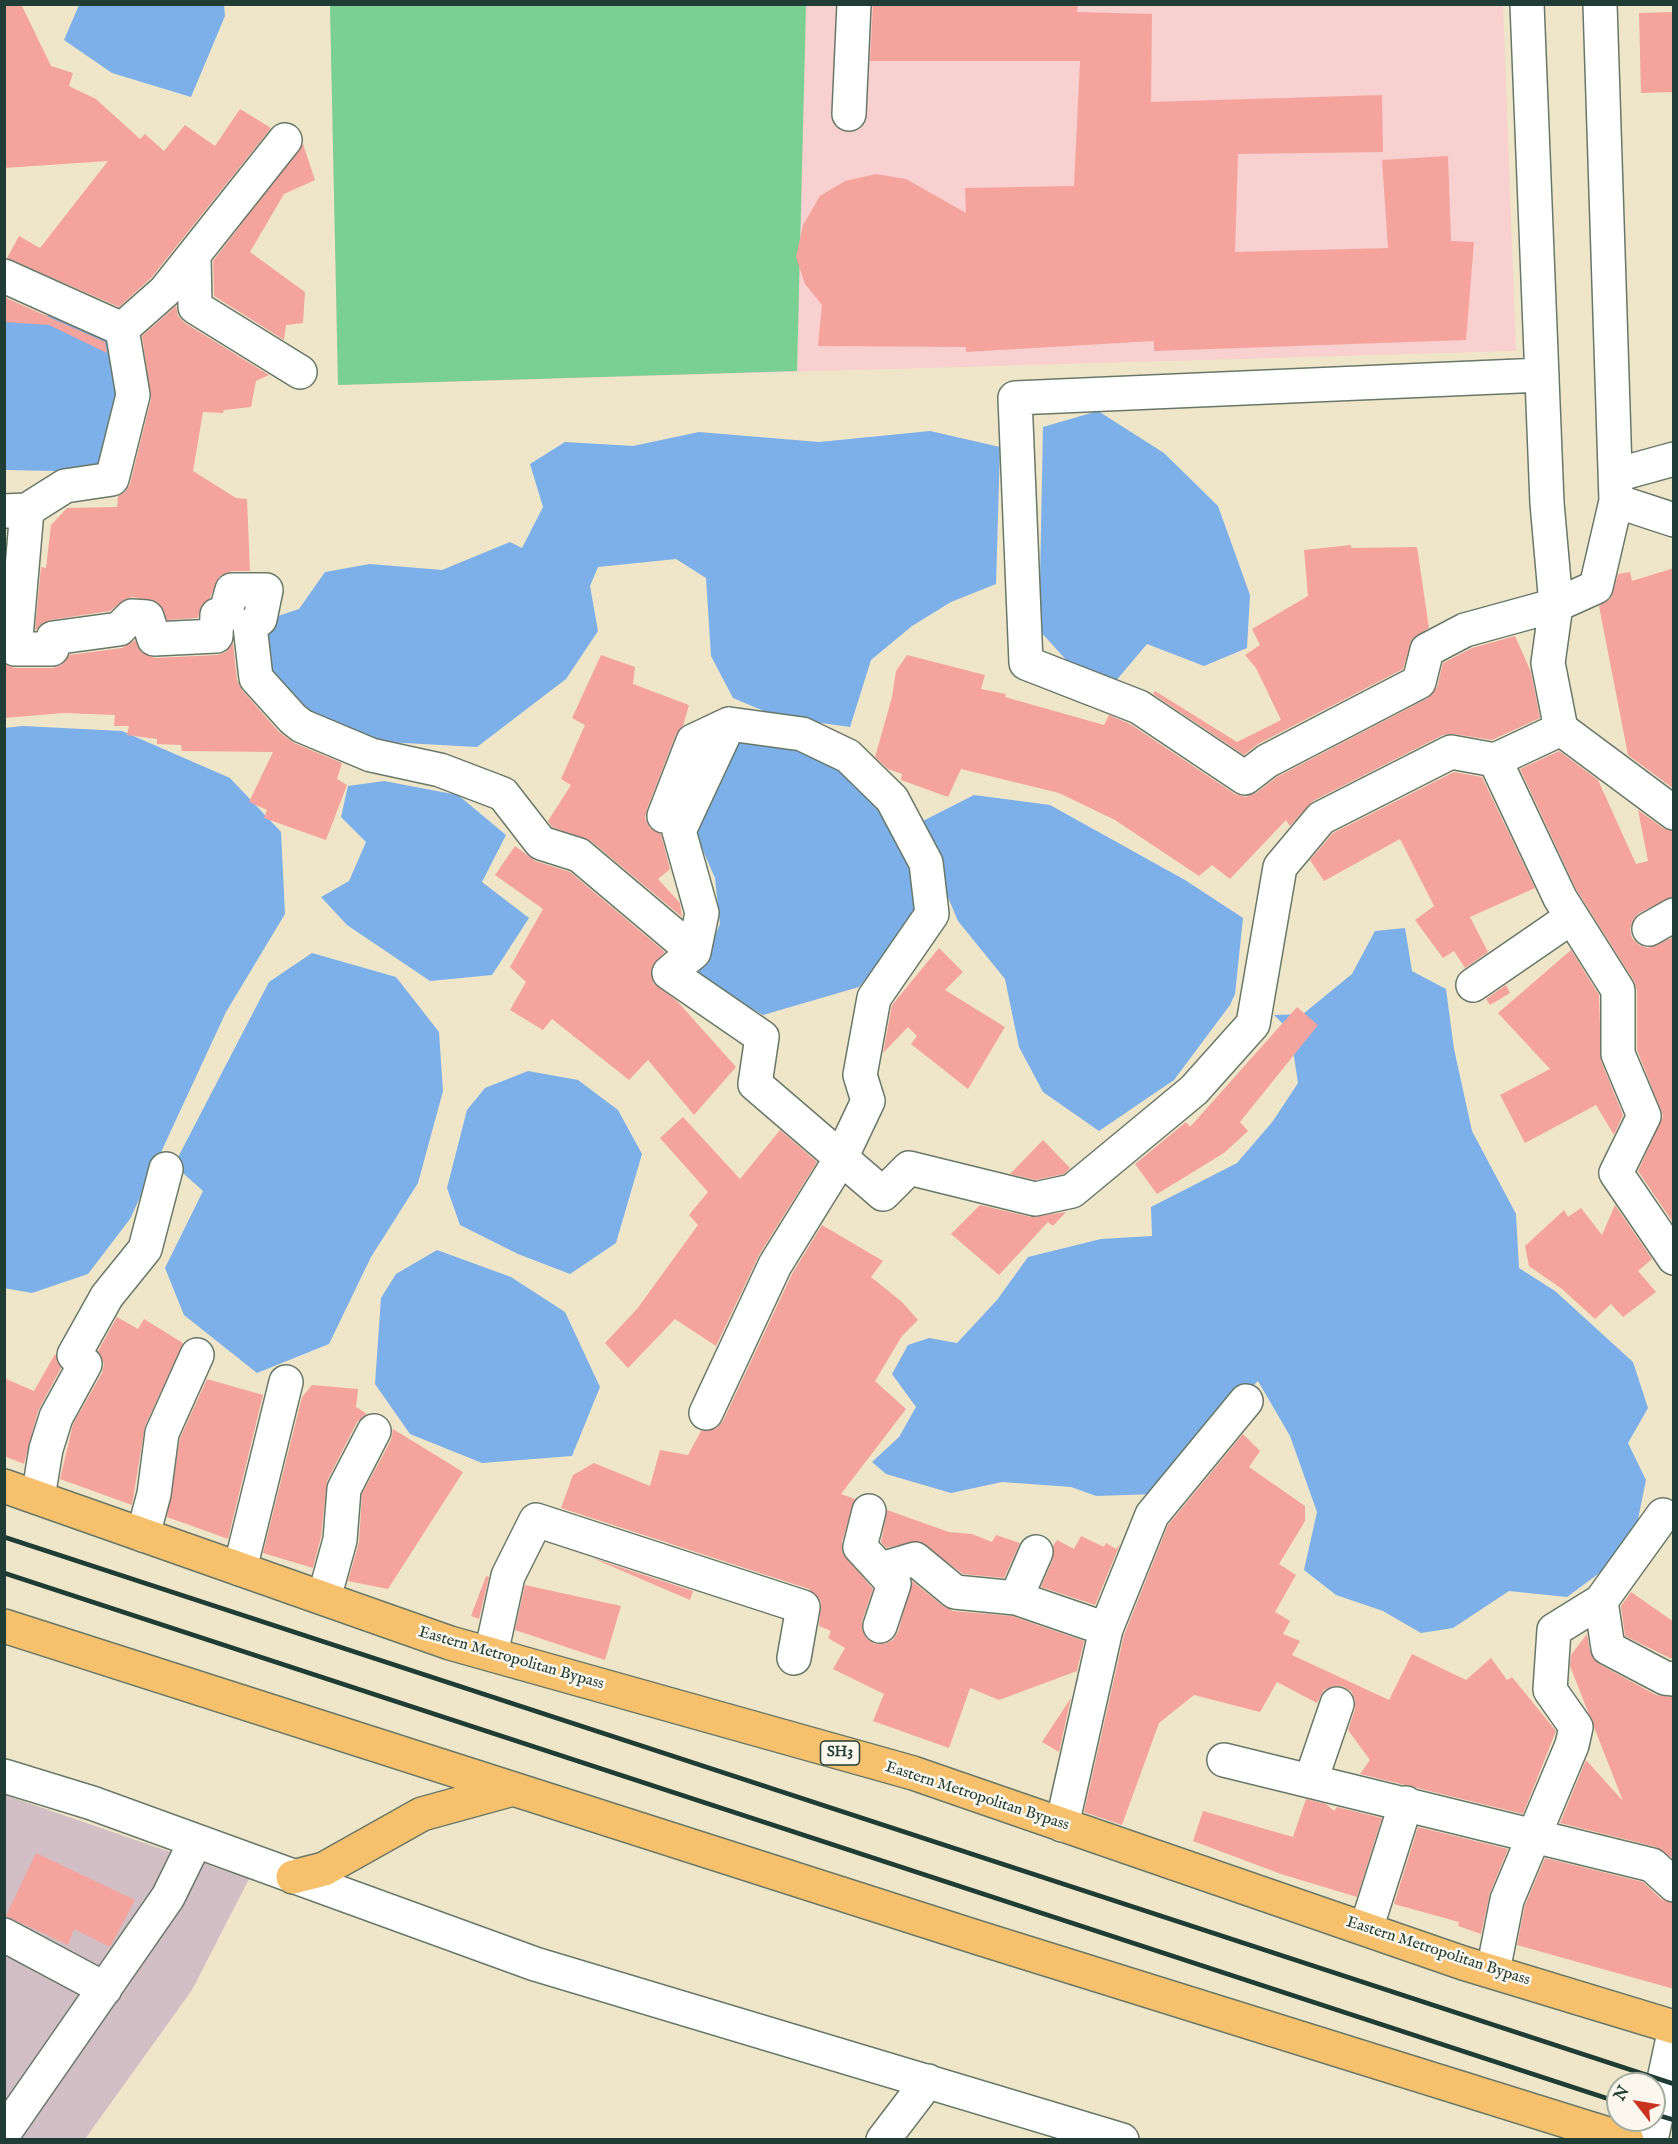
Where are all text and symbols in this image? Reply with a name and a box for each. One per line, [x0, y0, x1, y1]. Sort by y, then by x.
street label: Eastern Metropolitan Bypass [416, 1623, 606, 1695]
road number: SH3 [820, 1741, 860, 1765]
street label: Eastern Metropolitan Bypass [883, 1758, 1071, 1836]
street label: Eastern Metropolitan Bypass [1344, 1913, 1532, 1991]
north arrow [1606, 2072, 1666, 2132]
text: N [1610, 2083, 1634, 2105]

